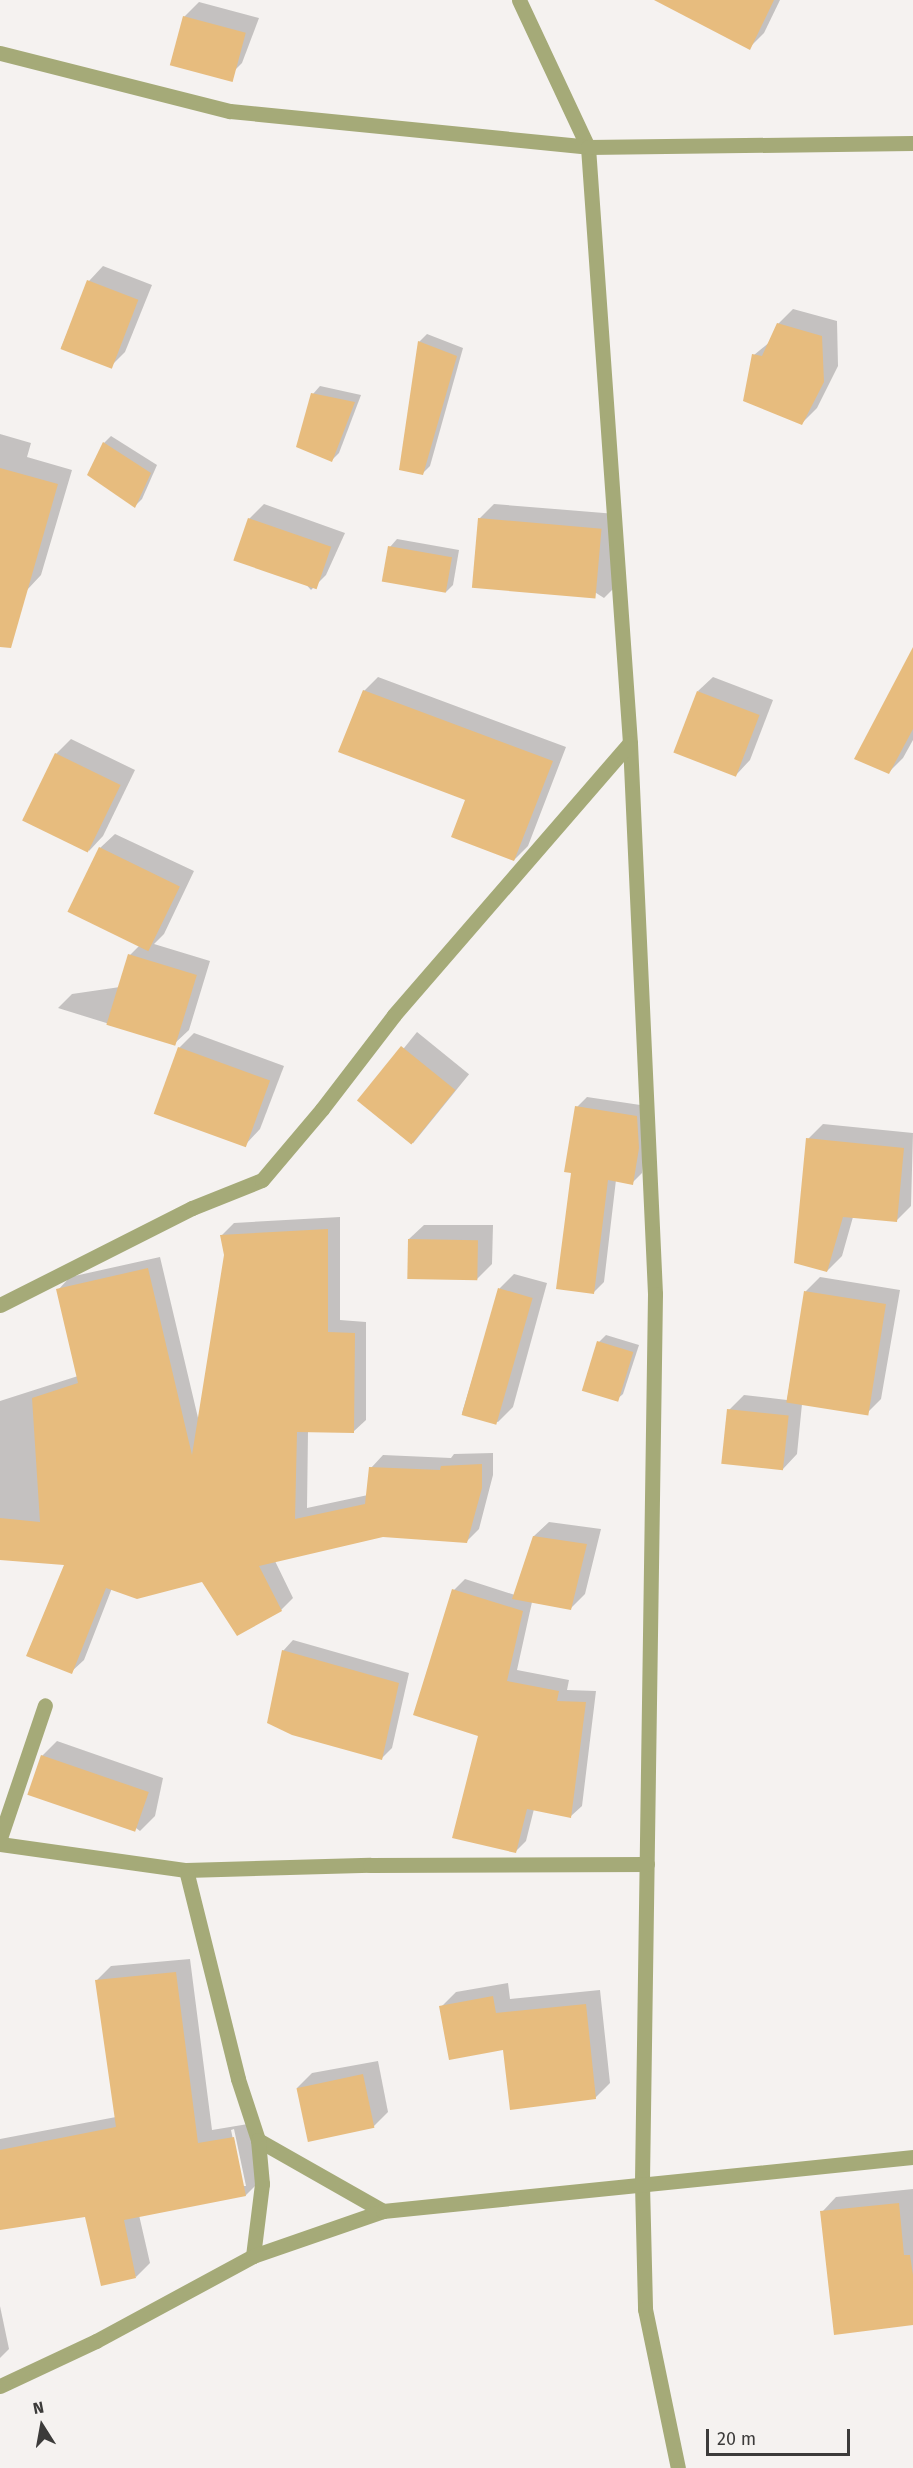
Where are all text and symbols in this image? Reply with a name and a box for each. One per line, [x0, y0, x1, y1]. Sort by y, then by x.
north arrow [12, 2396, 72, 2456]
text: N [31, 2398, 45, 2418]
scale bar [709, 2417, 853, 2455]
text: 20 m [717, 2428, 756, 2450]

